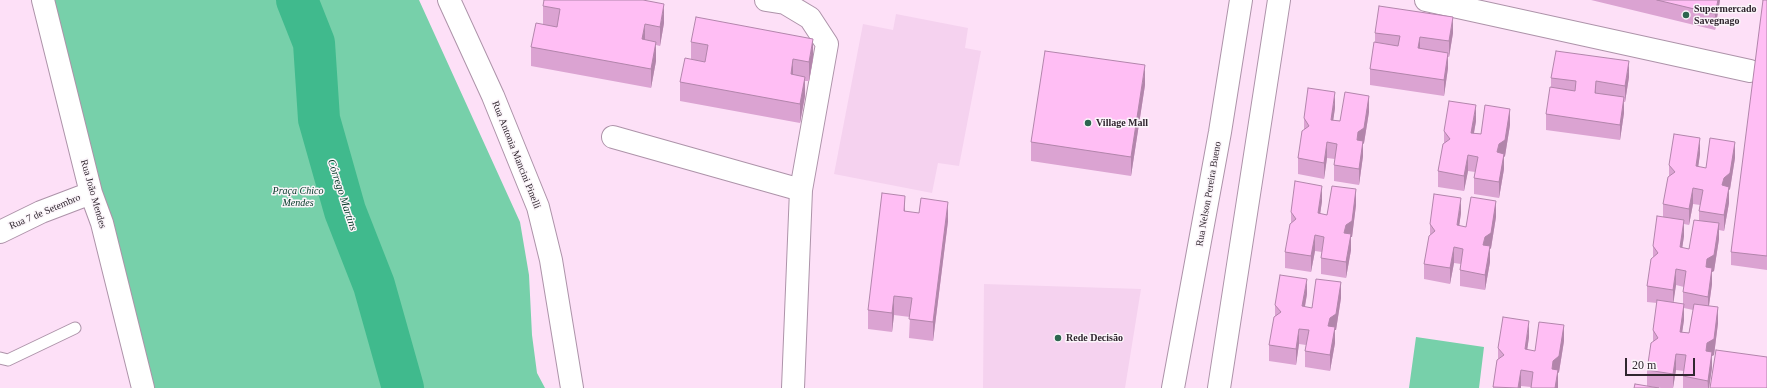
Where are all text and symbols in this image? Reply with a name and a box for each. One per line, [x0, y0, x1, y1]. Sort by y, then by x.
place label: Supermercado Savegnago [1694, 3, 1757, 26]
marker: Supermercado Savegnago [1681, 10, 1691, 20]
street label: Rua Antonia Mancini Pinelli [489, 99, 543, 211]
place label: Village Mall [1096, 117, 1148, 129]
marker: Village Mall [1083, 118, 1093, 128]
street label: Rua Nelson Pereira Bueno [1194, 141, 1224, 247]
street label: Rua João Mendes [77, 158, 109, 230]
water label: Córrego Martins [324, 158, 360, 232]
park label: Praça Chico Mendes [273, 185, 323, 208]
street label: Rua 7 de Setembro [8, 192, 82, 232]
place label: Rede Decisão [1066, 332, 1123, 344]
marker: Rede Decisão [1053, 333, 1063, 343]
scale bar [1627, 350, 1697, 376]
text: 20 m [1632, 358, 1656, 372]

